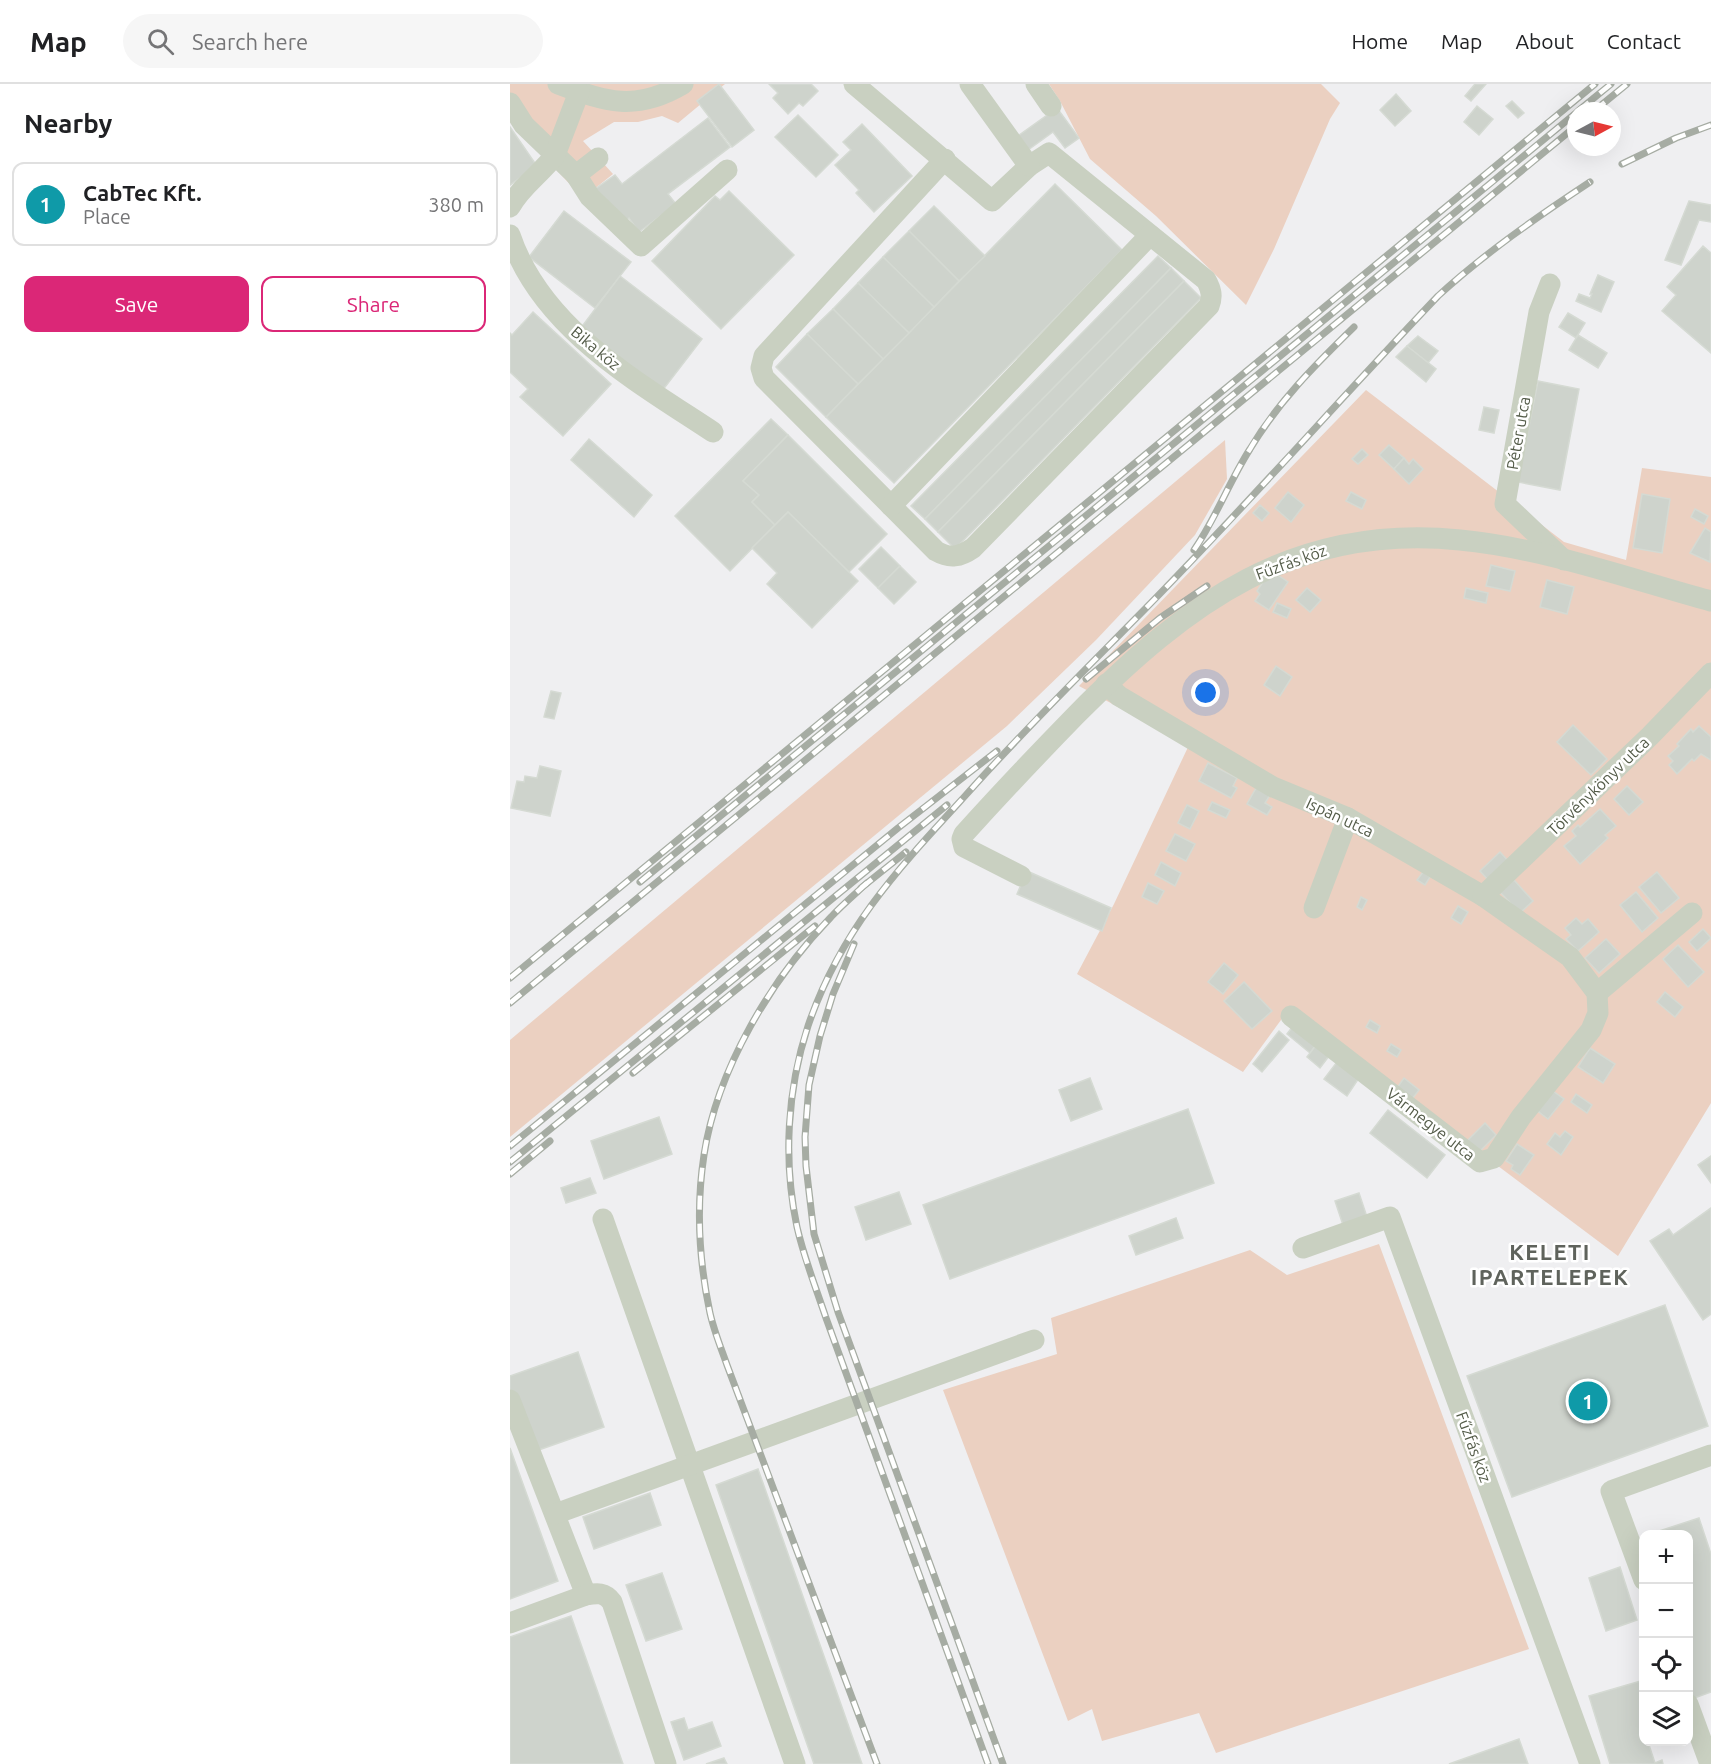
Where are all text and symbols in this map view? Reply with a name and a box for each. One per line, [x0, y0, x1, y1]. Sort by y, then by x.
search box [123, 14, 543, 68]
icon: search [144, 25, 177, 58]
text: Map [30, 26, 87, 57]
text: Search here [192, 29, 308, 54]
text: Home [1351, 29, 1408, 53]
text: Map [1441, 29, 1482, 53]
text: About [1515, 29, 1574, 53]
text: Contact [1607, 29, 1681, 53]
north arrow [1567, 102, 1621, 156]
text: Nearby [24, 109, 112, 138]
text: CabTec Kft. [83, 180, 202, 205]
text: 1 [40, 193, 51, 216]
text: 380 m [428, 193, 484, 216]
text: Place [83, 205, 131, 228]
button: Save [24, 276, 249, 332]
button: Share [261, 276, 486, 332]
street label: Bika köz [568, 322, 624, 374]
street label: Péter utca [1503, 395, 1533, 471]
street label: Fűzfás köz [1253, 541, 1329, 583]
your location [1191, 678, 1220, 707]
street label: Törvénykönyv utca [1544, 733, 1652, 839]
street label: Ispán utca [1303, 794, 1377, 840]
street label: Vármegye utca [1383, 1084, 1479, 1164]
district label: KELETI IPARTELEPEK [1471, 1239, 1629, 1289]
pin: 1 [1568, 1378, 1608, 1424]
street label: Fűzfás köz [1453, 1409, 1495, 1485]
map controls [1639, 1530, 1693, 1746]
button: + [1639, 1530, 1693, 1584]
button: − [1639, 1584, 1693, 1638]
button: locate [1639, 1638, 1693, 1692]
button: layers [1639, 1692, 1693, 1746]

